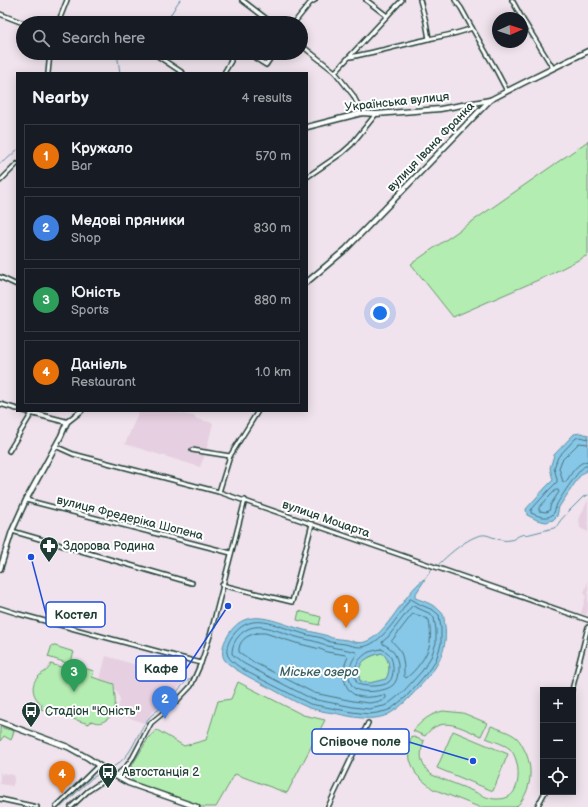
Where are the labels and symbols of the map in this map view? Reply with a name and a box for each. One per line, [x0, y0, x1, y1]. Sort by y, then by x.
north arrow [492, 12, 528, 48]
street label: Українська вулиця [344, 89, 450, 115]
street label: вулиця Івана Франка [384, 99, 478, 195]
your location [370, 303, 390, 323]
street label: вулиця Фредеріка Шопена [55, 493, 205, 543]
street label: вулиця Моцарта [280, 497, 372, 541]
pharmacy icon: Здорова Родина [38, 535, 60, 563]
place label: Здорова Родина [63, 539, 155, 554]
pin: 1 [333, 595, 359, 628]
callout: Костел [46, 602, 105, 627]
text: Костел [54, 607, 98, 623]
callout: Кафе [136, 656, 186, 681]
pin: 3 [61, 659, 87, 692]
text: Кафе [144, 661, 178, 677]
water label: Міське озеро [280, 664, 359, 680]
pin: 2 [152, 686, 178, 719]
bus stop icon: Стадіон "Юність" [20, 700, 42, 728]
place label: Стадіон "Юність" [45, 704, 140, 719]
callout: Співоче поле [312, 729, 409, 754]
text: Співоче поле [319, 734, 401, 750]
pin: 4 [49, 761, 75, 794]
bus stop icon: Автостанція 2 [97, 761, 119, 789]
place label: Автостанція 2 [121, 765, 199, 780]

